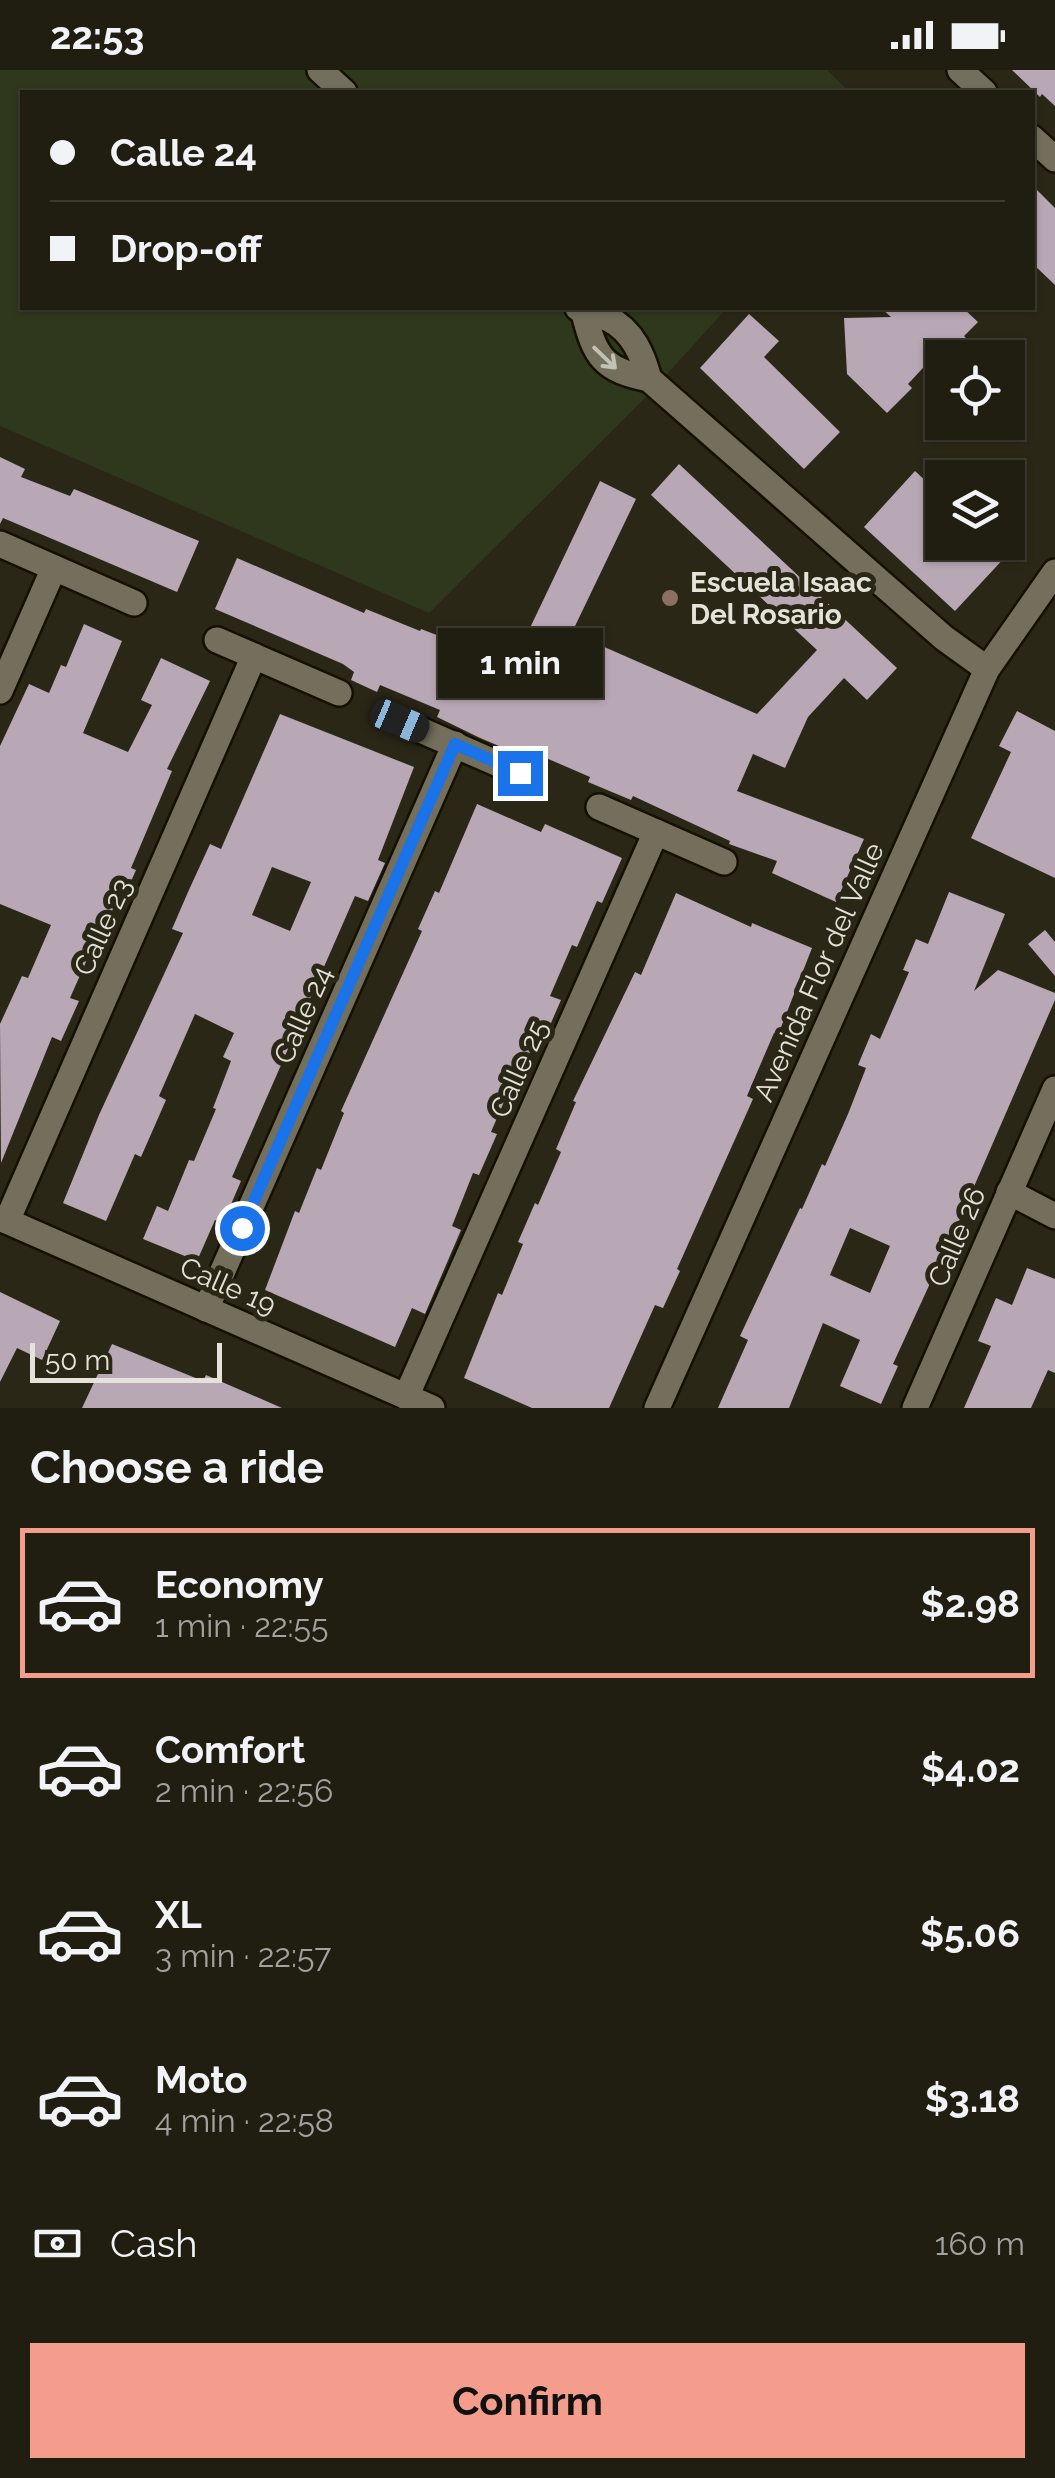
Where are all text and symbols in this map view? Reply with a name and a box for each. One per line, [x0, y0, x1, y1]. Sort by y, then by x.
text: 22:53 [50, 13, 145, 58]
text: Calle 24 [110, 130, 257, 175]
text: Drop-off [110, 226, 262, 271]
map controls [925, 340, 1025, 560]
button: locate [925, 340, 1025, 440]
one-way arrow [592, 346, 616, 370]
button: layers [925, 460, 1025, 560]
place label: Escuela Isaac Del Rosario [690, 566, 872, 631]
marker: Escuela Isaac Del Rosario [659, 587, 681, 609]
callout: 1 min [438, 628, 602, 698]
text: 1 min [480, 644, 561, 681]
car [367, 695, 433, 747]
route end [498, 751, 543, 796]
street label: Avenida Flor del Valle [747, 838, 891, 1106]
street label: Calle 23 [67, 873, 139, 981]
street label: Calle 24 [267, 961, 339, 1069]
street label: Calle 25 [483, 1015, 555, 1123]
street label: Calle 26 [921, 1182, 993, 1292]
route start [220, 1206, 265, 1251]
street label: Calle 19 [175, 1250, 281, 1322]
scale bar [30, 1338, 222, 1382]
text: 50 m [45, 1344, 110, 1377]
text: Choose a ride [30, 1441, 324, 1494]
icon: car [35, 1558, 125, 1648]
text: Economy [155, 1562, 324, 1607]
text: $2.98 [921, 1581, 1020, 1626]
text: 1 min · 22:55 [155, 1607, 329, 1644]
icon: car [35, 1723, 125, 1813]
text: Comfort [155, 1727, 305, 1772]
text: $4.02 [921, 1746, 1020, 1791]
text: 2 min · 22:56 [155, 1772, 333, 1809]
icon: car [35, 1888, 125, 1978]
text: XL [155, 1892, 202, 1937]
text: $5.06 [920, 1911, 1020, 1956]
text: 3 min · 22:57 [155, 1937, 331, 1974]
icon: car [35, 2053, 125, 2143]
text: Moto [155, 2057, 248, 2102]
text: $3.18 [925, 2076, 1020, 2121]
text: 4 min · 22:58 [155, 2102, 334, 2139]
icon: cash [30, 2216, 85, 2271]
text: Cash [110, 2221, 197, 2266]
text: 160 m [935, 2225, 1025, 2262]
button: Confirm [30, 2343, 1025, 2458]

